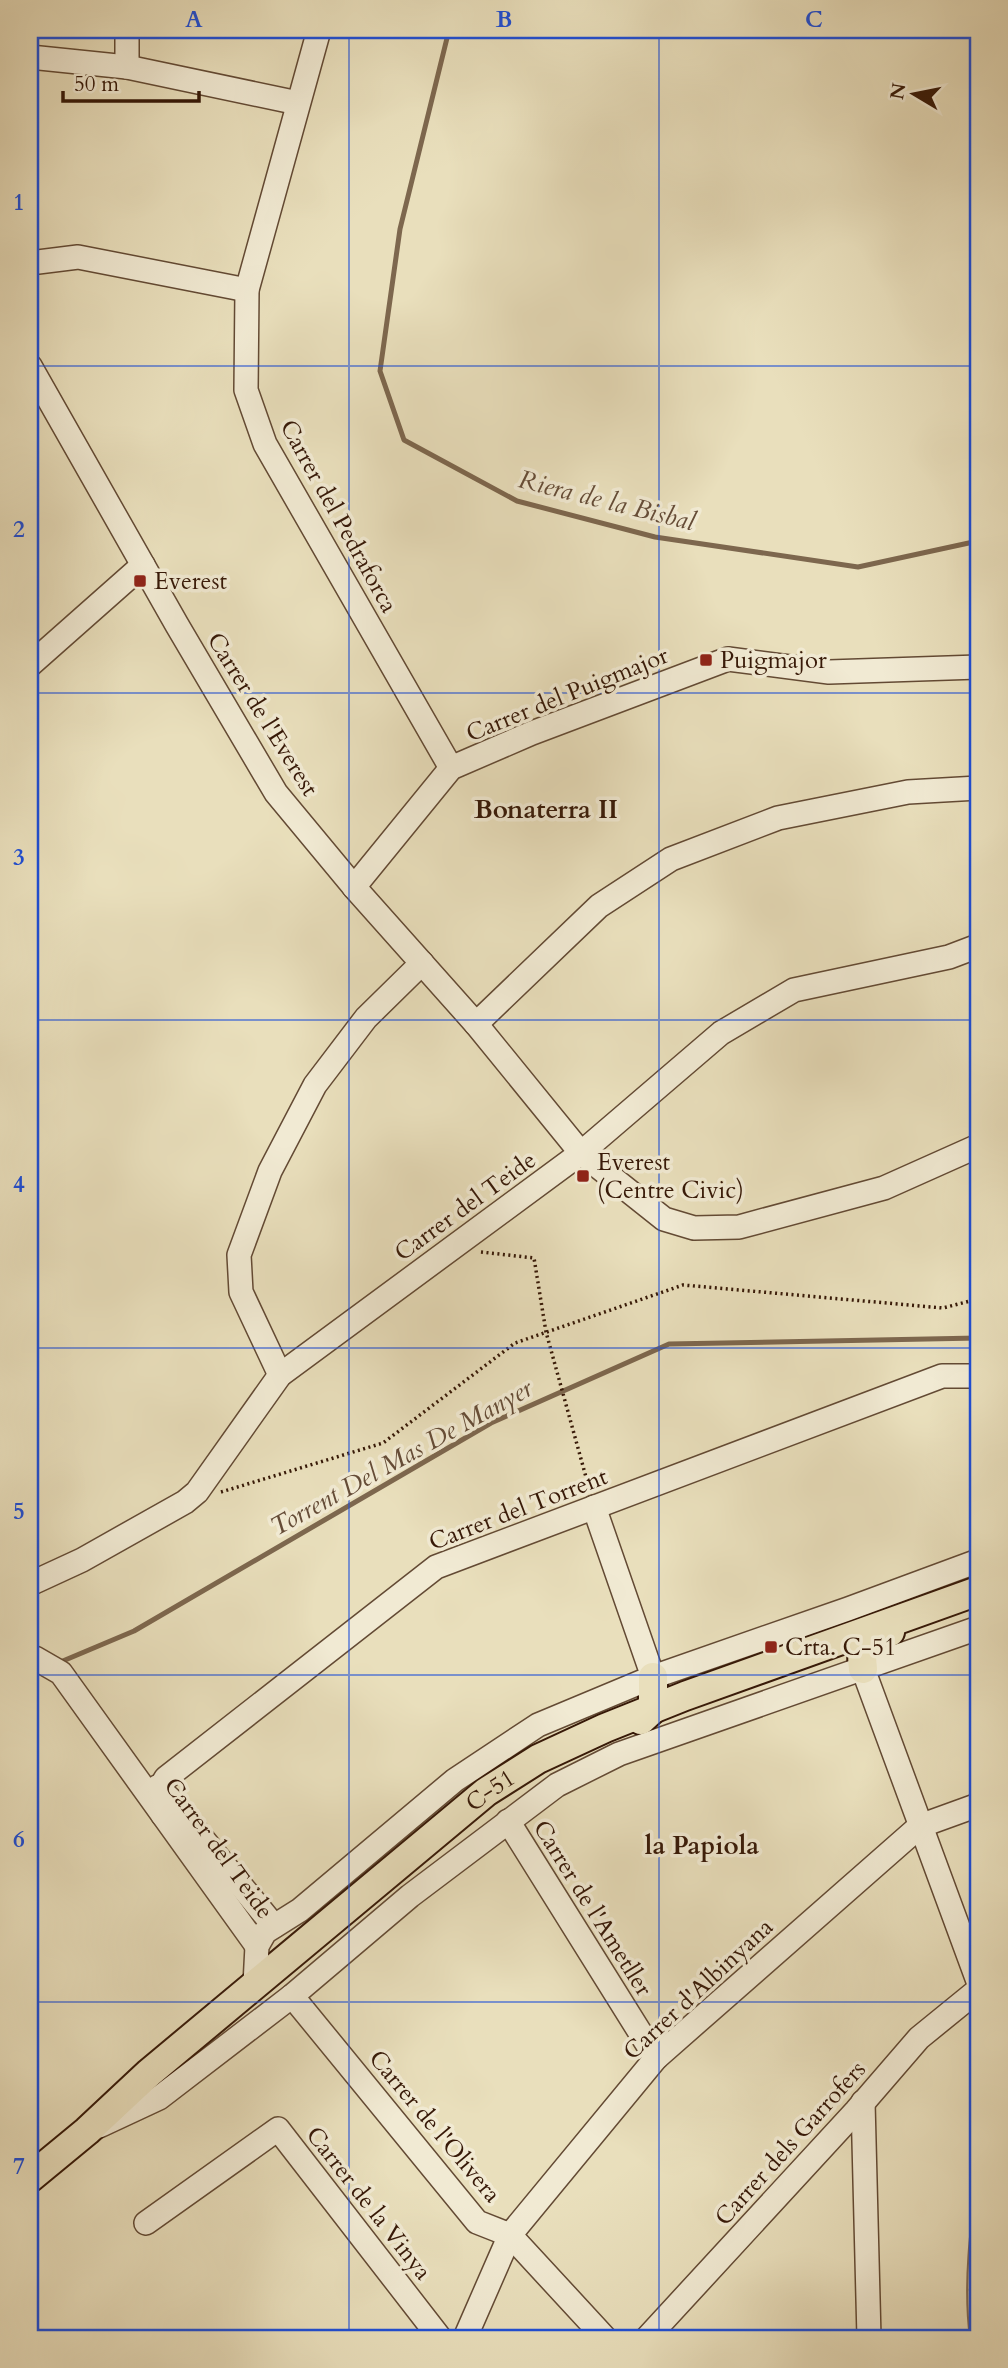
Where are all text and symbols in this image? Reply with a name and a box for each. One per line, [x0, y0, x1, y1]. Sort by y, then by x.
text: A [185, 4, 203, 35]
text: B [496, 4, 512, 35]
text: C [805, 4, 823, 35]
scale bar [63, 60, 200, 104]
north arrow [878, 60, 948, 130]
text: 50 m [74, 70, 119, 99]
text: N [884, 80, 913, 102]
text: 1 [13, 187, 25, 218]
street label: Carrer del Pedraforca [272, 414, 406, 619]
water label: Riera de la Bisbal [515, 462, 700, 540]
text: 2 [13, 514, 25, 545]
place label: Everest [154, 565, 228, 598]
marker: Everest [132, 573, 148, 589]
street label: Carrer de l'Everest [199, 626, 326, 803]
street label: Carrer del Puigmajor [461, 639, 673, 750]
place label: Puigmajor [720, 644, 827, 677]
marker: Puigmajor [698, 652, 714, 668]
district label: Bonaterra II [474, 792, 618, 827]
text: 3 [13, 842, 25, 873]
street label: Carrer del Teide [388, 1144, 543, 1269]
place label: Everest (Centre Civic) [597, 1146, 744, 1207]
marker: Everest (Centre Civic) [575, 1168, 591, 1184]
text: 4 [13, 1169, 25, 1200]
water label: Torrent Del Mas De Manyer [264, 1370, 540, 1544]
street label: Carrer del Torrent [424, 1460, 613, 1559]
text: 5 [13, 1496, 25, 1527]
place label: Crta. C-51 [785, 1631, 896, 1664]
marker: Crta. C-51 [763, 1639, 779, 1655]
street label: C-51 [459, 1762, 522, 1819]
street label: Carrer del Teide [156, 1771, 281, 1926]
street label: Carrer de l'Ametller [525, 1814, 660, 2003]
text: 6 [13, 1824, 25, 1855]
district label: la Papiola [645, 1828, 759, 1863]
street label: Carrer d'Albinyana [616, 1911, 781, 2068]
street label: Carrer de l'Olivera [361, 2043, 509, 2210]
street label: Carrer dels Garrofers [707, 2054, 873, 2233]
street label: Carrer de la Vinya [298, 2120, 439, 2287]
text: 7 [13, 2151, 25, 2182]

